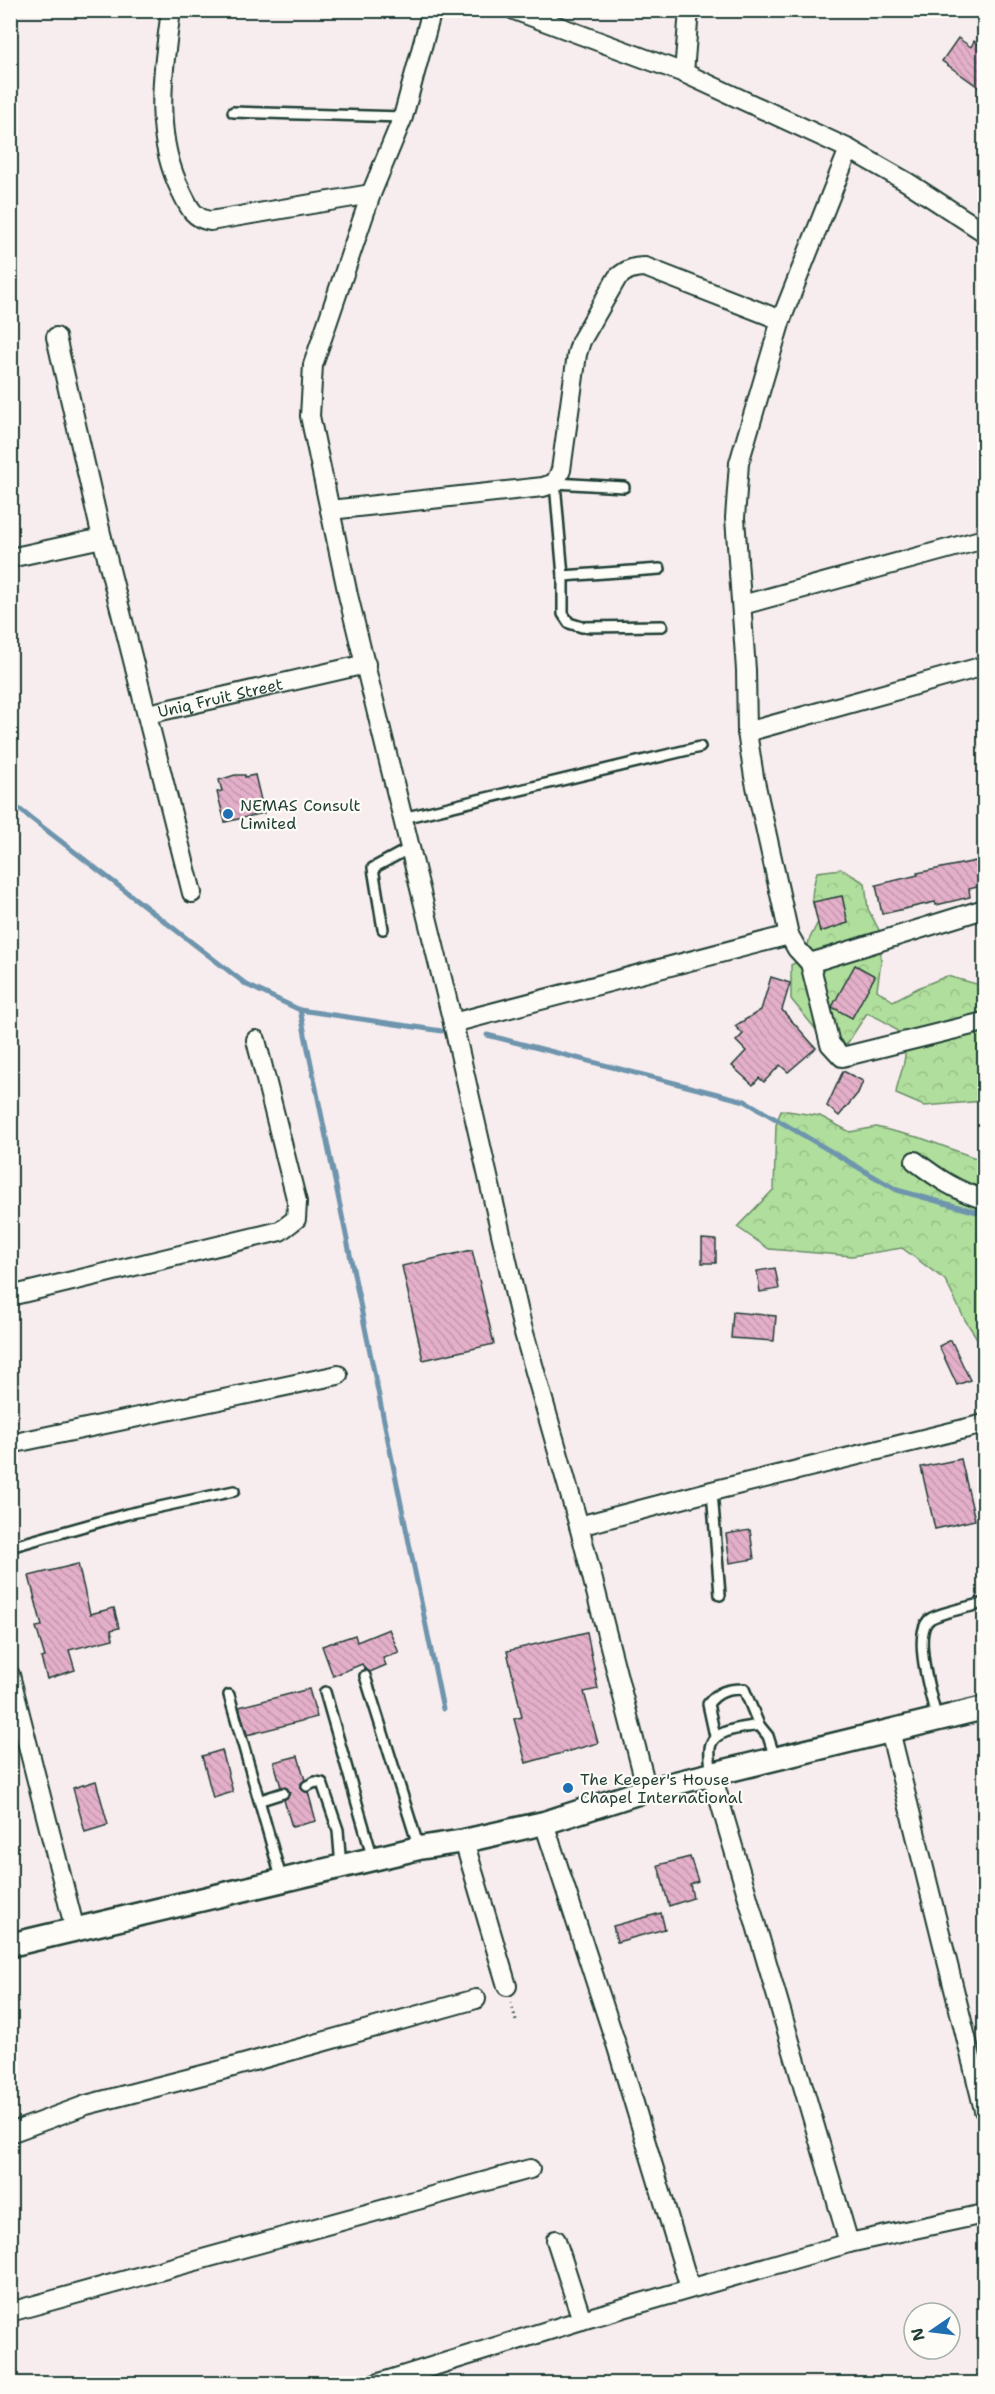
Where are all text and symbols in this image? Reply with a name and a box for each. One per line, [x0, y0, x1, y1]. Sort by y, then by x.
street label: Uniq Fruit Street [156, 673, 285, 722]
place label: NEMAS Consult Limited [240, 795, 361, 834]
marker: NEMAS Consult Limited [221, 807, 235, 821]
place label: The Keeper's House Chapel International [580, 1769, 743, 1808]
marker: The Keeper's House Chapel International [561, 1781, 575, 1795]
north arrow [902, 2301, 962, 2361]
text: N [906, 2326, 930, 2343]

